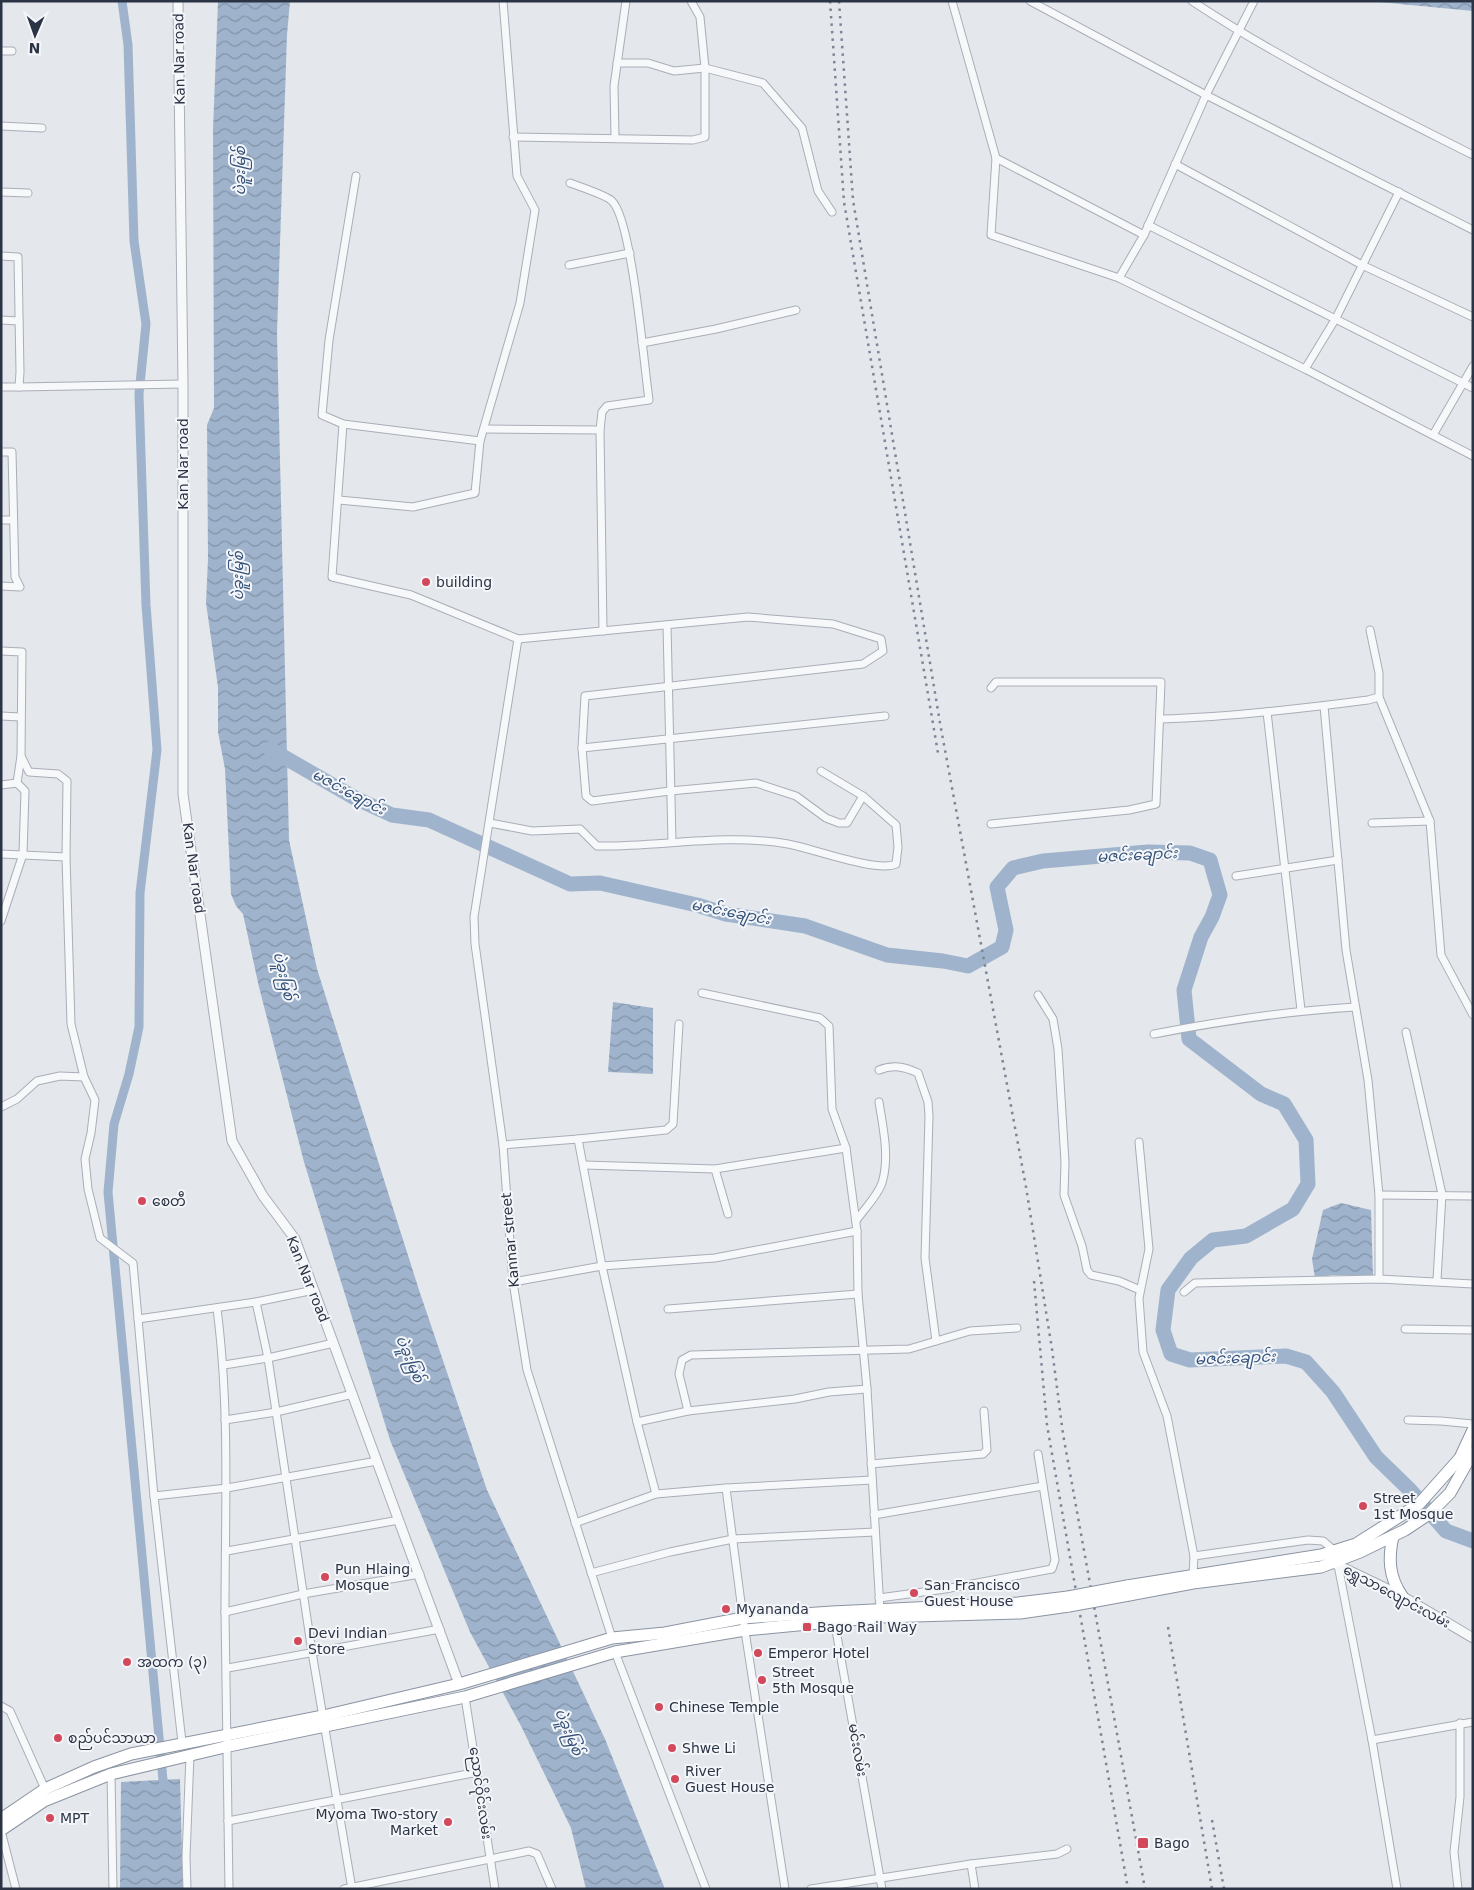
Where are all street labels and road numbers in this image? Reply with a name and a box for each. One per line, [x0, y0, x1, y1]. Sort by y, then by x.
street label: Kan Nar road [170, 13, 188, 105]
street label: Kan Nar road [175, 418, 191, 510]
street label: Kan Nar road [180, 822, 208, 914]
street label: Kannar street [498, 1191, 522, 1288]
street label: Kan Nar road [283, 1234, 333, 1324]
street label: ရွှေသာလျောင်းလမ်း [1339, 1559, 1454, 1634]
street label: မင်းလမ်း [845, 1722, 872, 1778]
street label: ညောင်ဝိုင်းလမ်း [463, 1746, 497, 1841]

